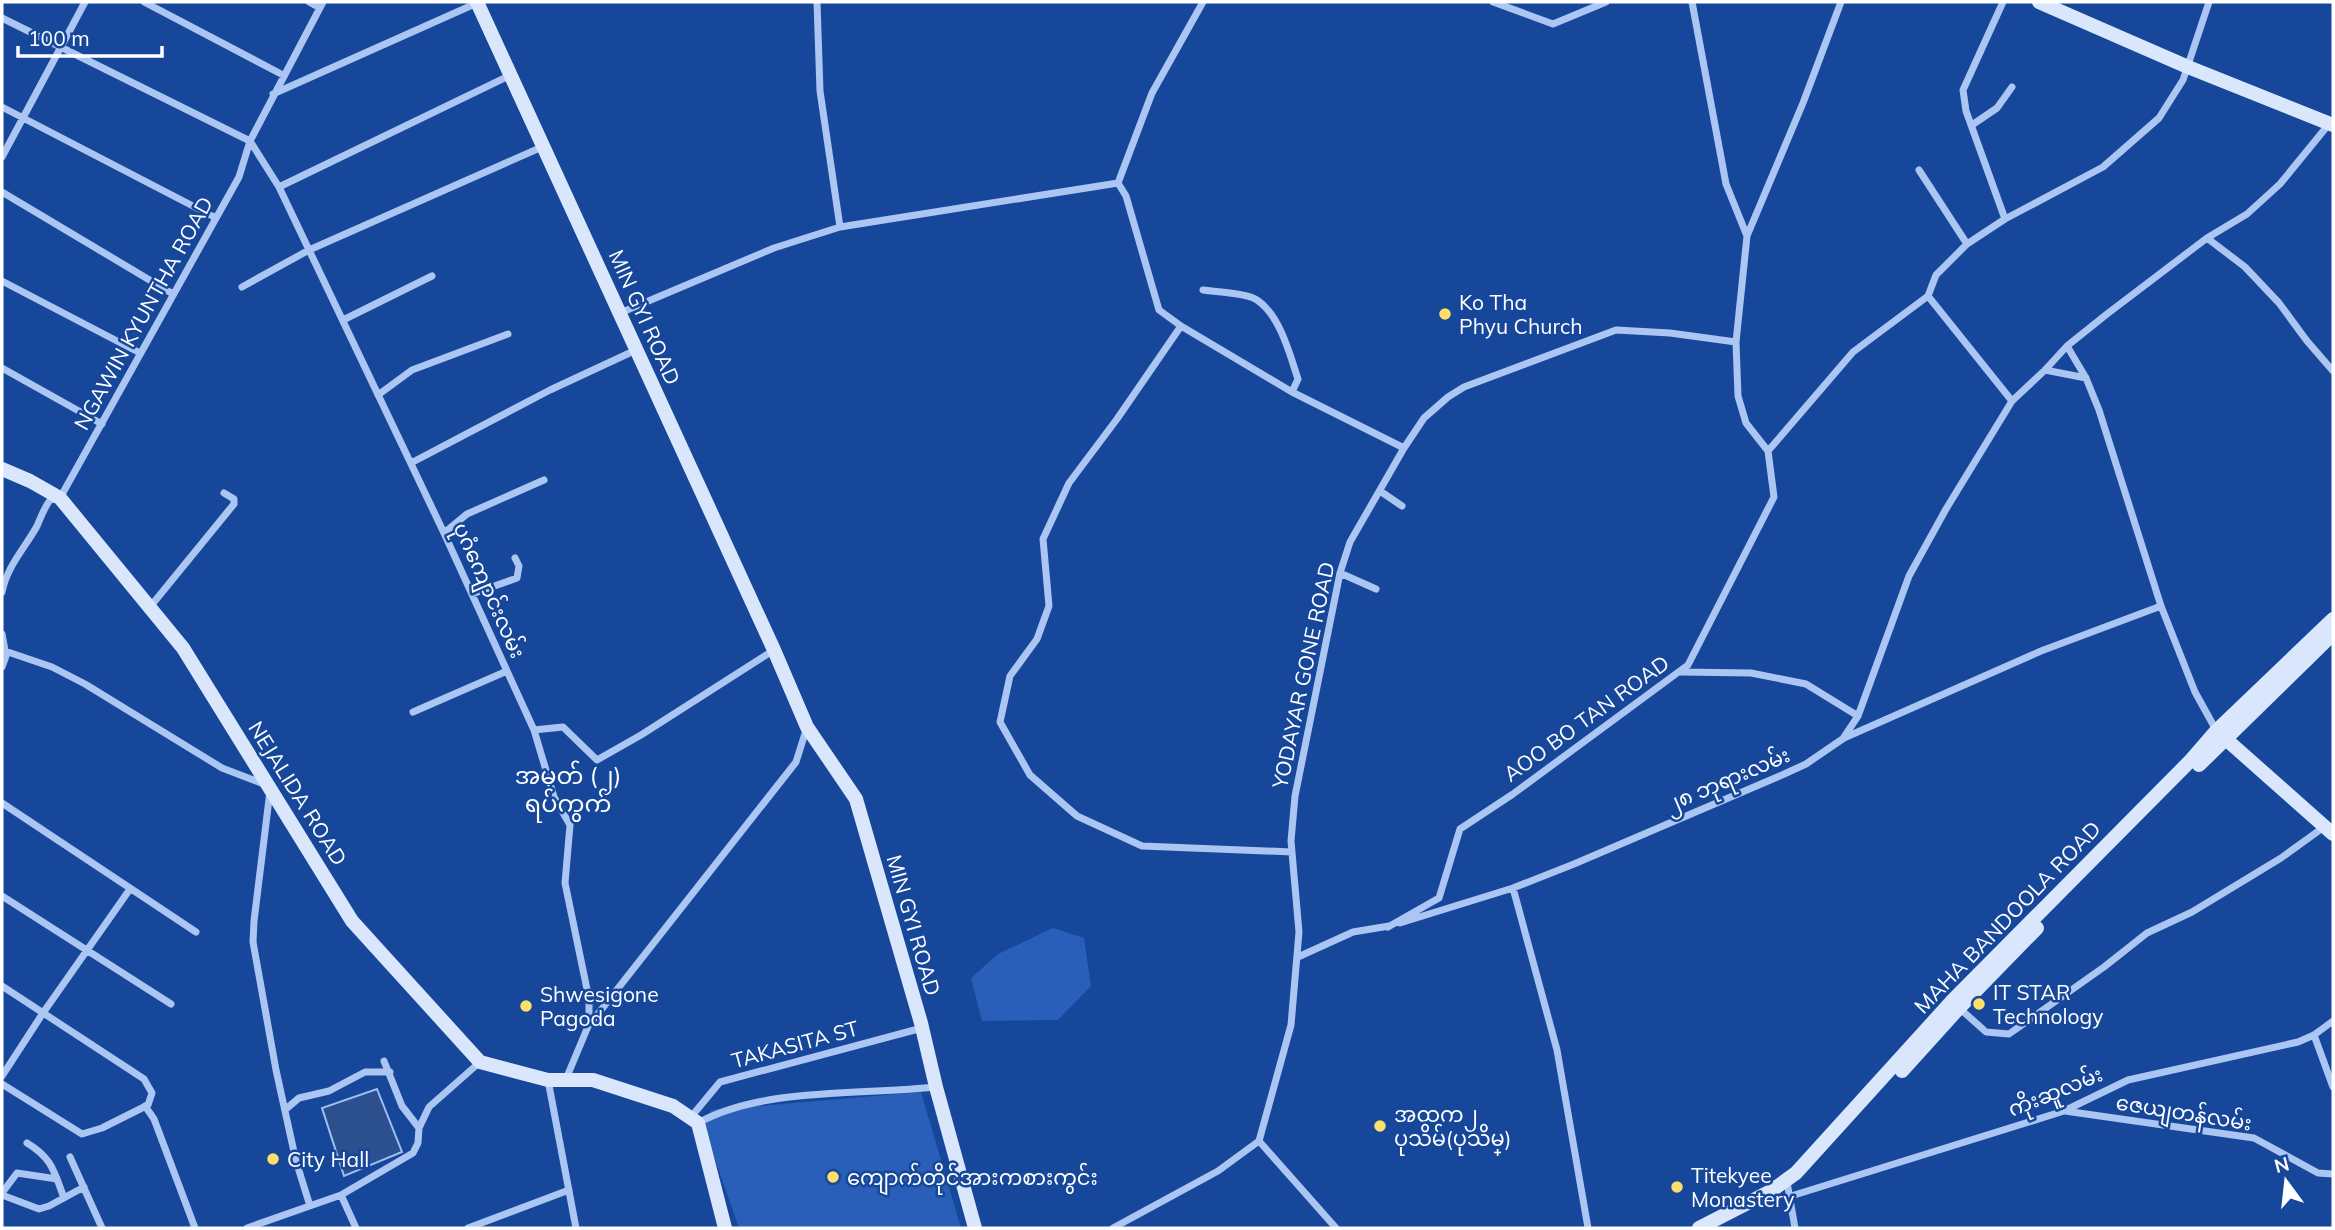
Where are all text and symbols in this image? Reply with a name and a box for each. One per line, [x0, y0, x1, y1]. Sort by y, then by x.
scale bar [18, 14, 161, 58]
text: 100 m [28, 25, 90, 51]
street label: NGAWIN KYUNTHA ROAD [68, 192, 218, 434]
street label: MIN GYI ROAD [604, 245, 686, 389]
place label: Ko Tha Phyu Church [1459, 289, 1583, 339]
marker: Ko Tha Phyu Church [1437, 306, 1453, 322]
street label: ပုဂံကျောင်းလမ်း [443, 517, 533, 664]
street label: YODAYAR GONE ROAD [1266, 559, 1340, 792]
street label: AOO BO TAN ROAD [1498, 649, 1674, 787]
street label: NEJALIDA ROAD [243, 716, 353, 870]
street label: ၂၈ ဘုရားလမ်း [1660, 739, 1795, 822]
district label: အမှတ် (၂) ရပ်ကွက် [515, 760, 621, 823]
street label: MAHA BANDOOLA ROAD [1908, 815, 2106, 1019]
street label: MIN GYI ROAD [882, 852, 946, 998]
place label: IT STAR Technology [1993, 979, 2103, 1029]
place label: Shwesigone Pagoda [540, 981, 659, 1031]
marker: IT STAR Technology [1971, 996, 1987, 1012]
marker: Shwesigone Pagoda [518, 998, 534, 1014]
street label: TAKASITA ST [729, 1014, 862, 1073]
street label: ကိုးဆူလမ်း [2003, 1058, 2108, 1126]
street label: ဇေယျတန်လမ်း [2113, 1086, 2254, 1141]
place label: အထက၂ ပုသိမ်(ပုသိမ္) [1394, 1101, 1511, 1156]
marker: အထက၂ ပုသိမ်(ပုသိမ္) [1372, 1118, 1388, 1134]
place label: City Hall [287, 1146, 369, 1172]
north arrow [2251, 1146, 2321, 1216]
marker: City Hall [265, 1151, 281, 1167]
text: N [2272, 1151, 2292, 1178]
place label: ကျောက်တိုင်အားကစားကွင်း [847, 1162, 1098, 1196]
place label: Titekyee Monastery [1691, 1162, 1794, 1212]
marker: ကျောက်တိုင်အားကစားကွင်း [825, 1169, 841, 1185]
marker: Titekyee Monastery [1669, 1179, 1685, 1195]

